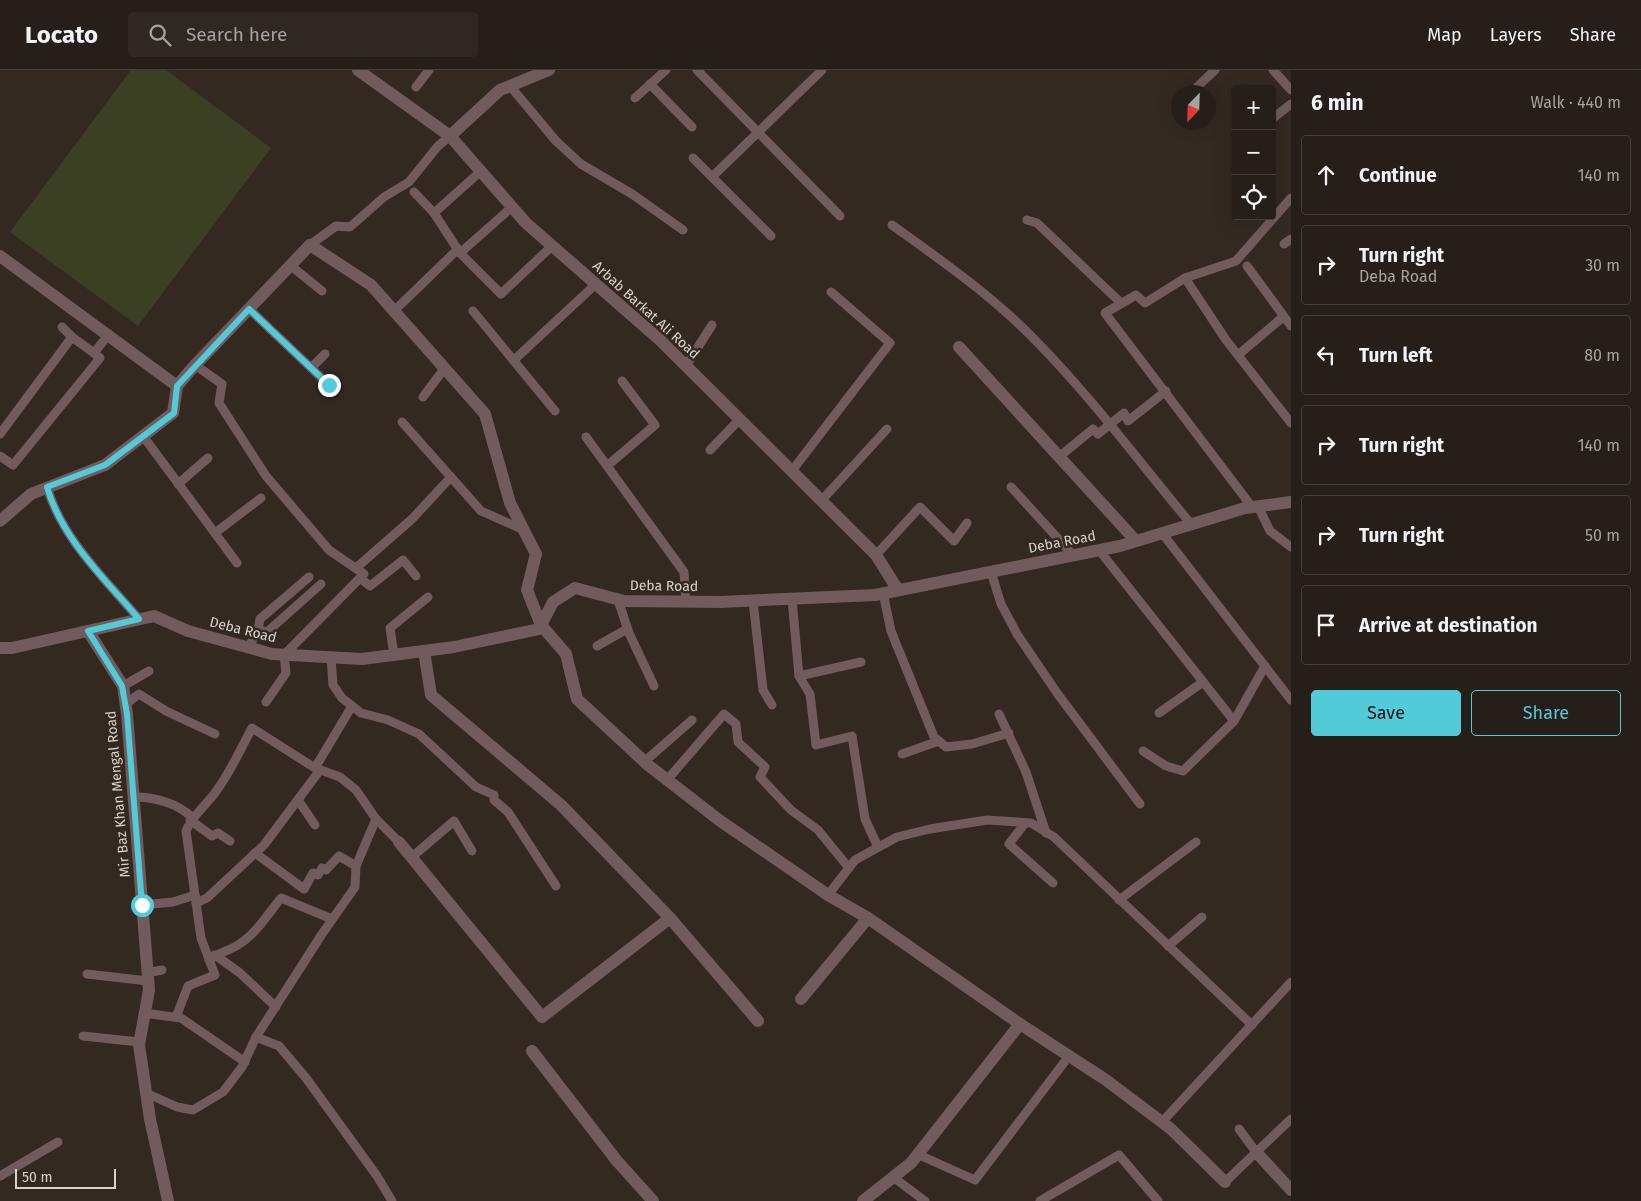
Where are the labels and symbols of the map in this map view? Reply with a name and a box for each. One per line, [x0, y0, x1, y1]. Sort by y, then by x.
north arrow [1171, 85, 1216, 130]
street label: Arbab Barkat Ali Road [589, 257, 703, 363]
route end [318, 374, 341, 397]
street label: Deba Road [1027, 527, 1097, 557]
street label: Deba Road [630, 577, 698, 595]
street label: Deba Road [208, 613, 278, 647]
street label: Mir Baz Khan Mengal Road [102, 710, 134, 878]
route start [131, 894, 154, 917]
scale bar [15, 1166, 116, 1189]

